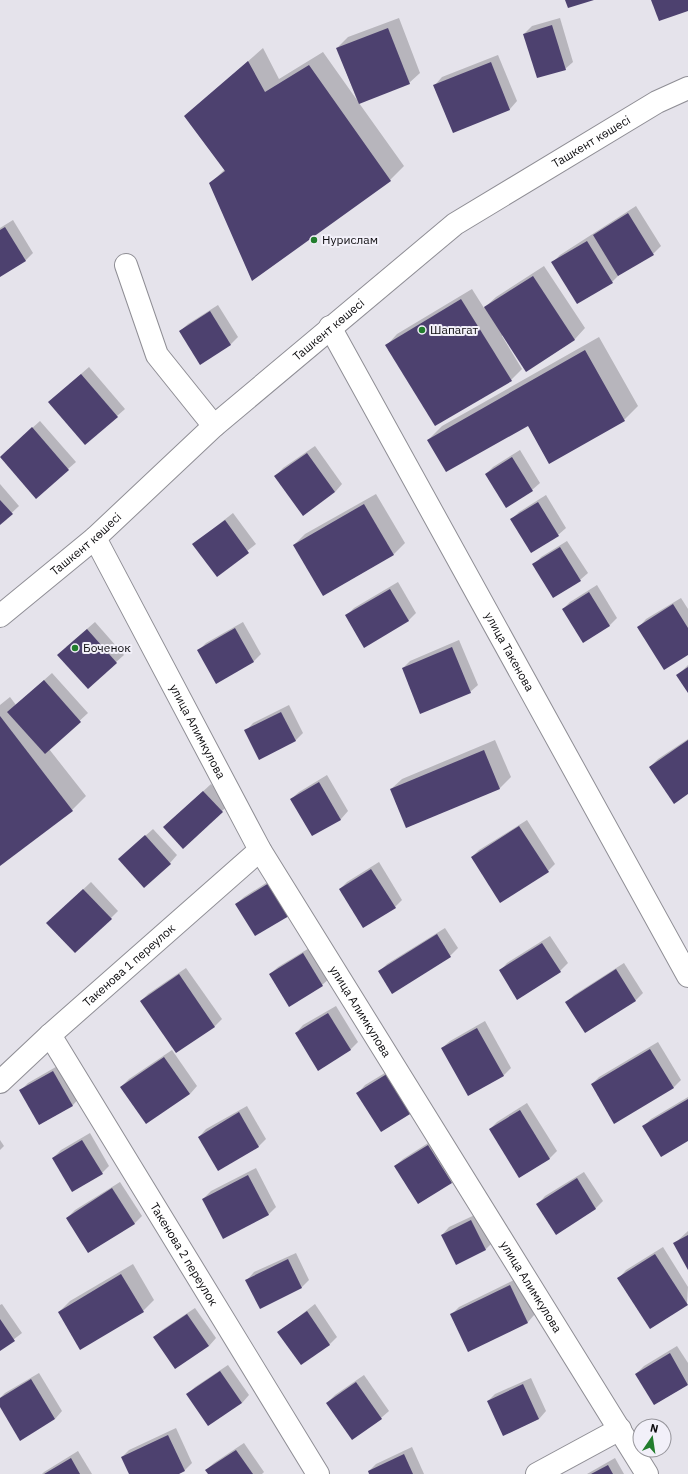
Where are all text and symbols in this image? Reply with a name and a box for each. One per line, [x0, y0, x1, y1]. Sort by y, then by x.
street label: Ташкент көшесі [549, 112, 633, 171]
place label: Нурислам [322, 232, 378, 247]
marker: Нурислам [309, 235, 319, 245]
street label: Ташкент көшесі [289, 295, 367, 364]
place label: Шапагат [430, 322, 478, 337]
marker: Шапагат [417, 325, 427, 335]
street label: Ташкент көшесі [47, 509, 124, 579]
street label: улица Такенова [482, 609, 538, 694]
place label: Боченок [83, 640, 131, 655]
marker: Боченок [70, 643, 80, 653]
street label: улица Алимкулова [167, 681, 229, 782]
street label: Такенова 1 переулок [79, 920, 178, 1010]
street label: улица Алимкулова [327, 963, 395, 1060]
street label: Такенова 2 переулок [147, 1200, 222, 1309]
street label: улица Алимкулова [497, 1238, 566, 1336]
north arrow [632, 1418, 672, 1458]
text: N [649, 1421, 660, 1436]

